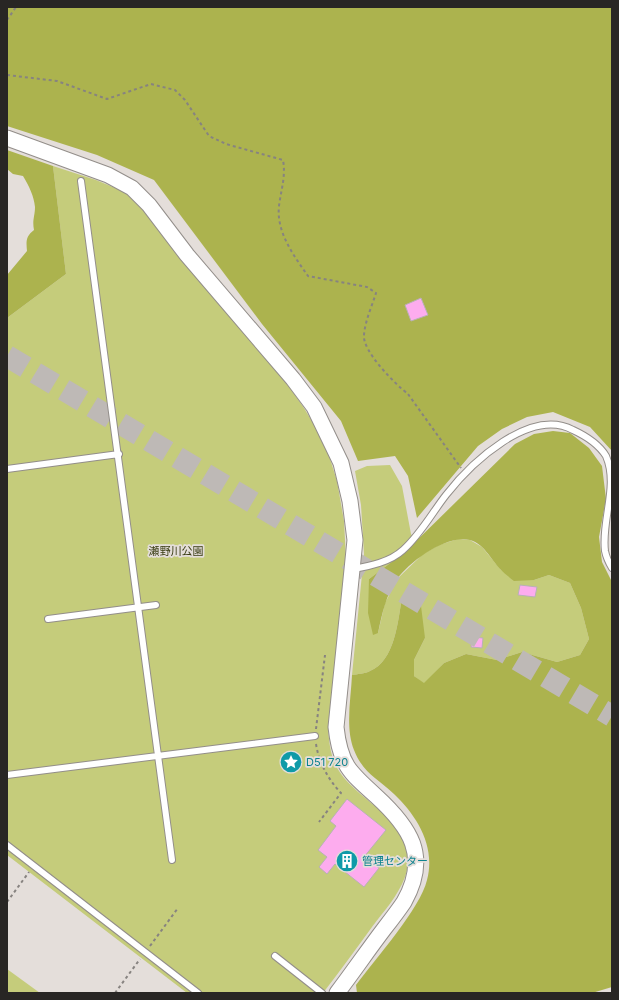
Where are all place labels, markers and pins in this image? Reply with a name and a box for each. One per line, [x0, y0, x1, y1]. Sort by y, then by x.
place icon: D51 720 [278, 749, 304, 775]
place label: D51 720 [306, 755, 348, 769]
building icon: 管理センター [334, 848, 360, 874]
place label: 管理センター [362, 854, 428, 868]

